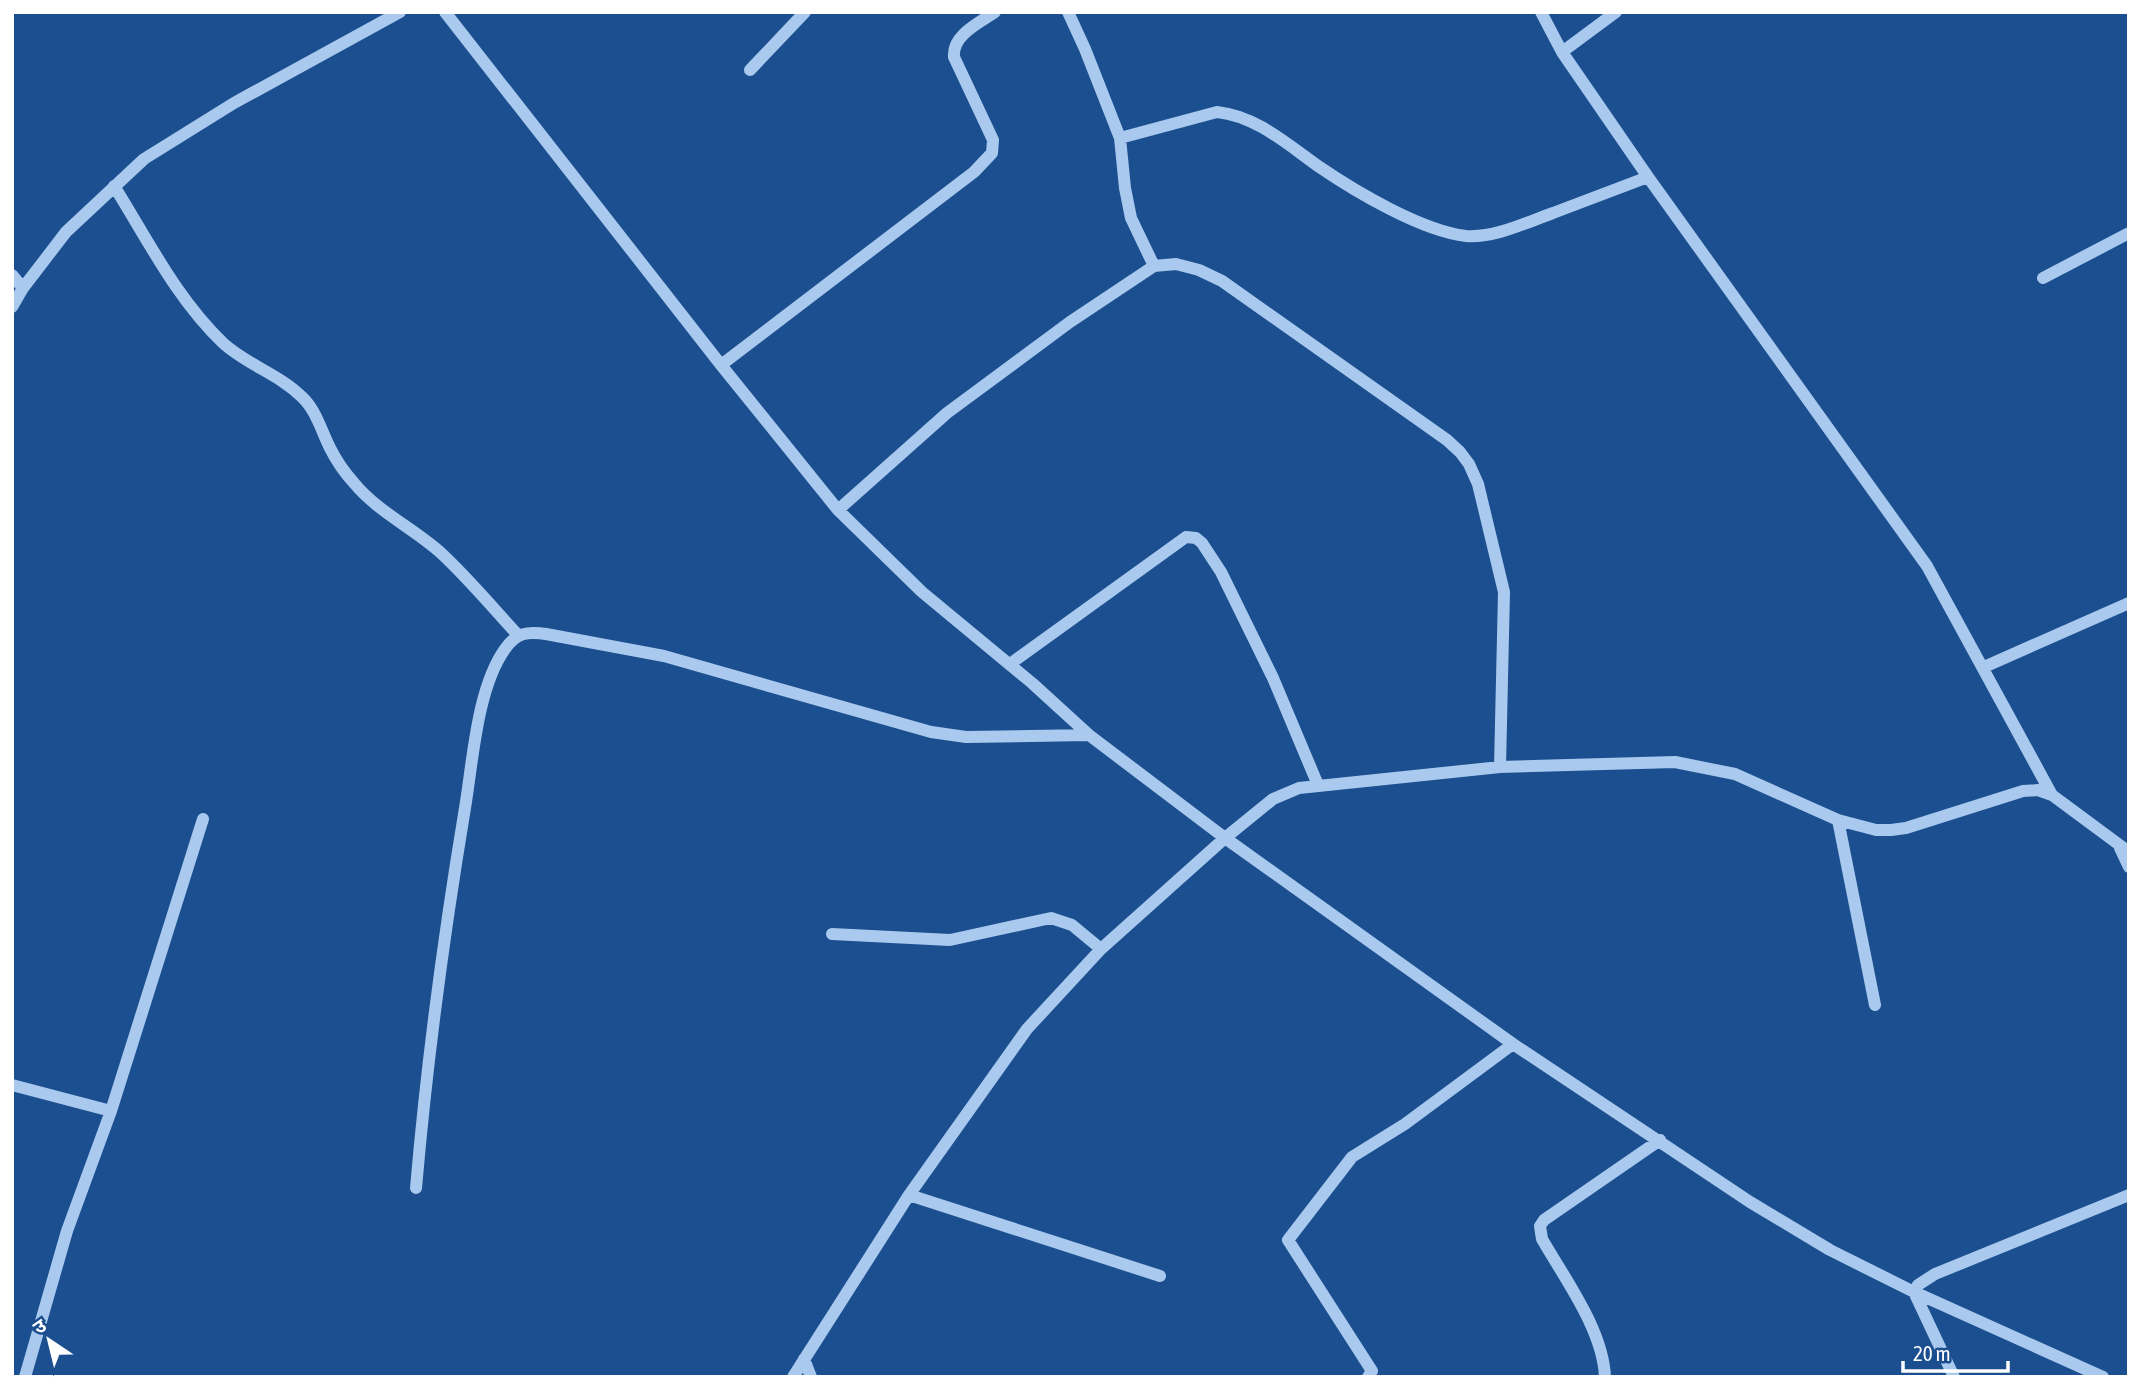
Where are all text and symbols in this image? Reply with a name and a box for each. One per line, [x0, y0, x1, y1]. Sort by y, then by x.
north arrow [14, 1305, 84, 1375]
text: उ [28, 1313, 51, 1338]
scale bar [1903, 1330, 2008, 1374]
text: 20 m [1913, 1341, 1951, 1365]

